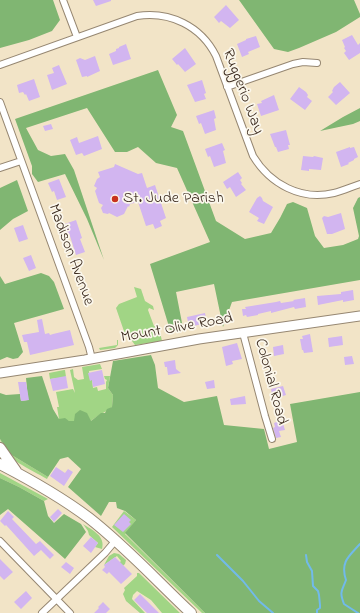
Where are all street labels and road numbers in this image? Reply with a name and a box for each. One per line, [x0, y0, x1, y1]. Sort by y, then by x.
street label: Ruggerio Way [217, 47, 267, 137]
street label: Madison Avenue [43, 202, 97, 308]
street label: Mount Olive Road [120, 310, 234, 348]
street label: Colonial Road [249, 337, 291, 427]

